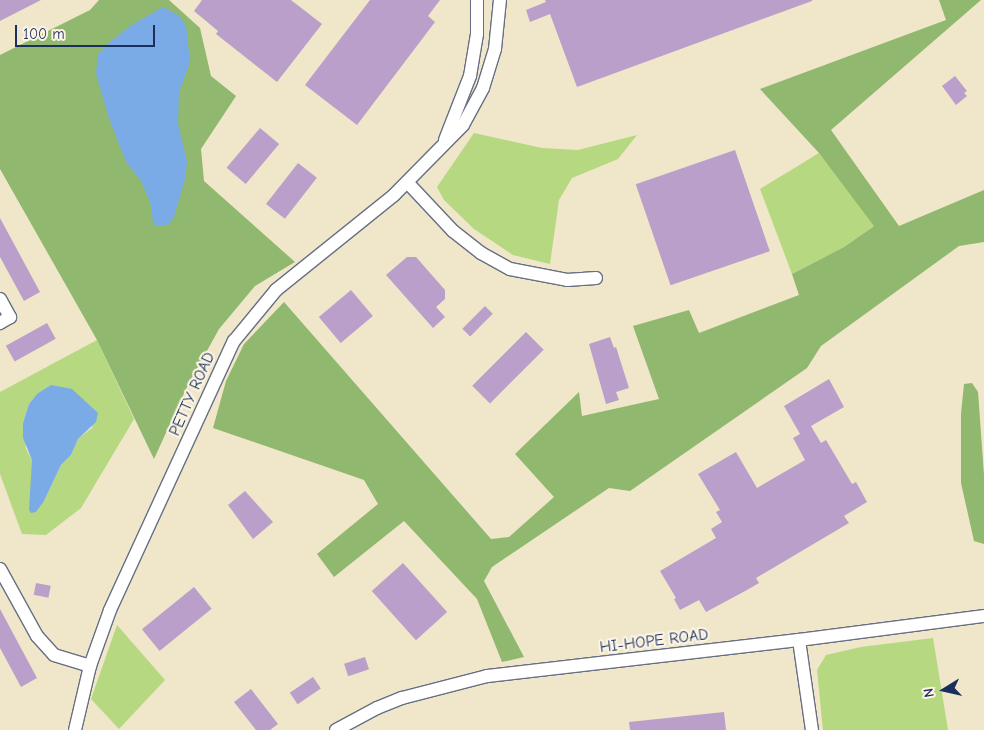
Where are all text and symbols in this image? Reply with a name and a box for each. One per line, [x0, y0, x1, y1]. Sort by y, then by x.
scale bar [18, 15, 158, 47]
text: 100 m [23, 25, 65, 43]
street label: PETTY ROAD [165, 349, 219, 439]
street label: HI-HOPE ROAD [599, 625, 709, 657]
north arrow [919, 665, 969, 715]
text: N [920, 687, 938, 699]

